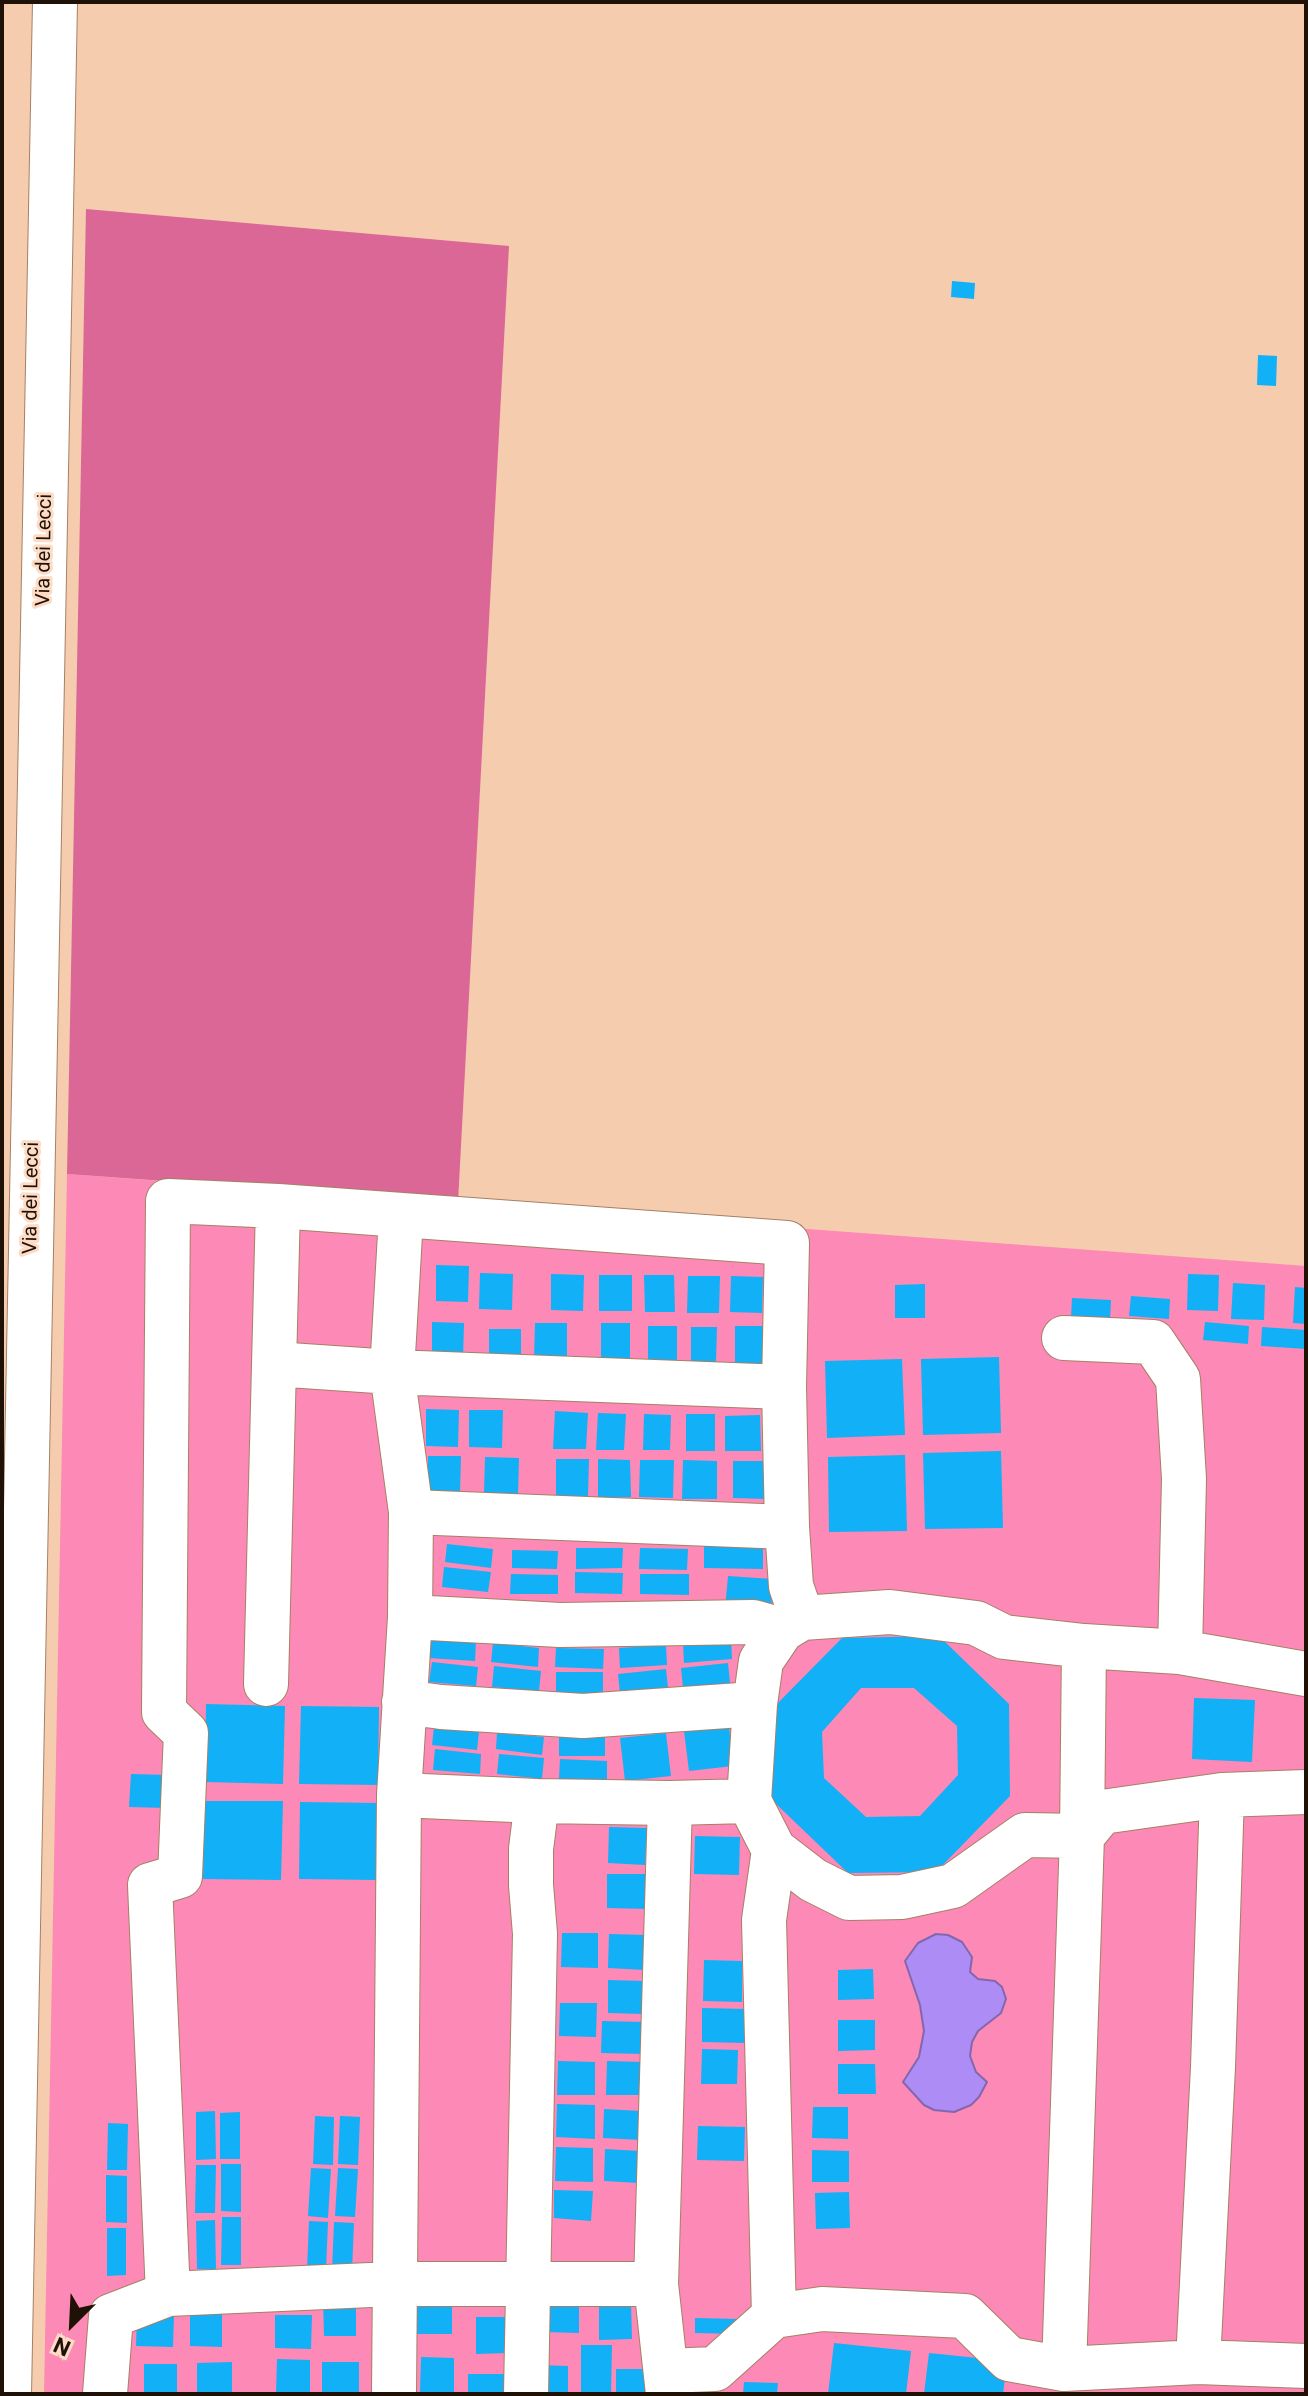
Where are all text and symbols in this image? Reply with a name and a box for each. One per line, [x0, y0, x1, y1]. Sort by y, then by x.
street label: Via dei Lecci [32, 494, 58, 606]
street label: Via dei Lecci [19, 1142, 45, 1254]
north arrow [32, 2284, 112, 2364]
text: N [50, 2332, 74, 2361]

